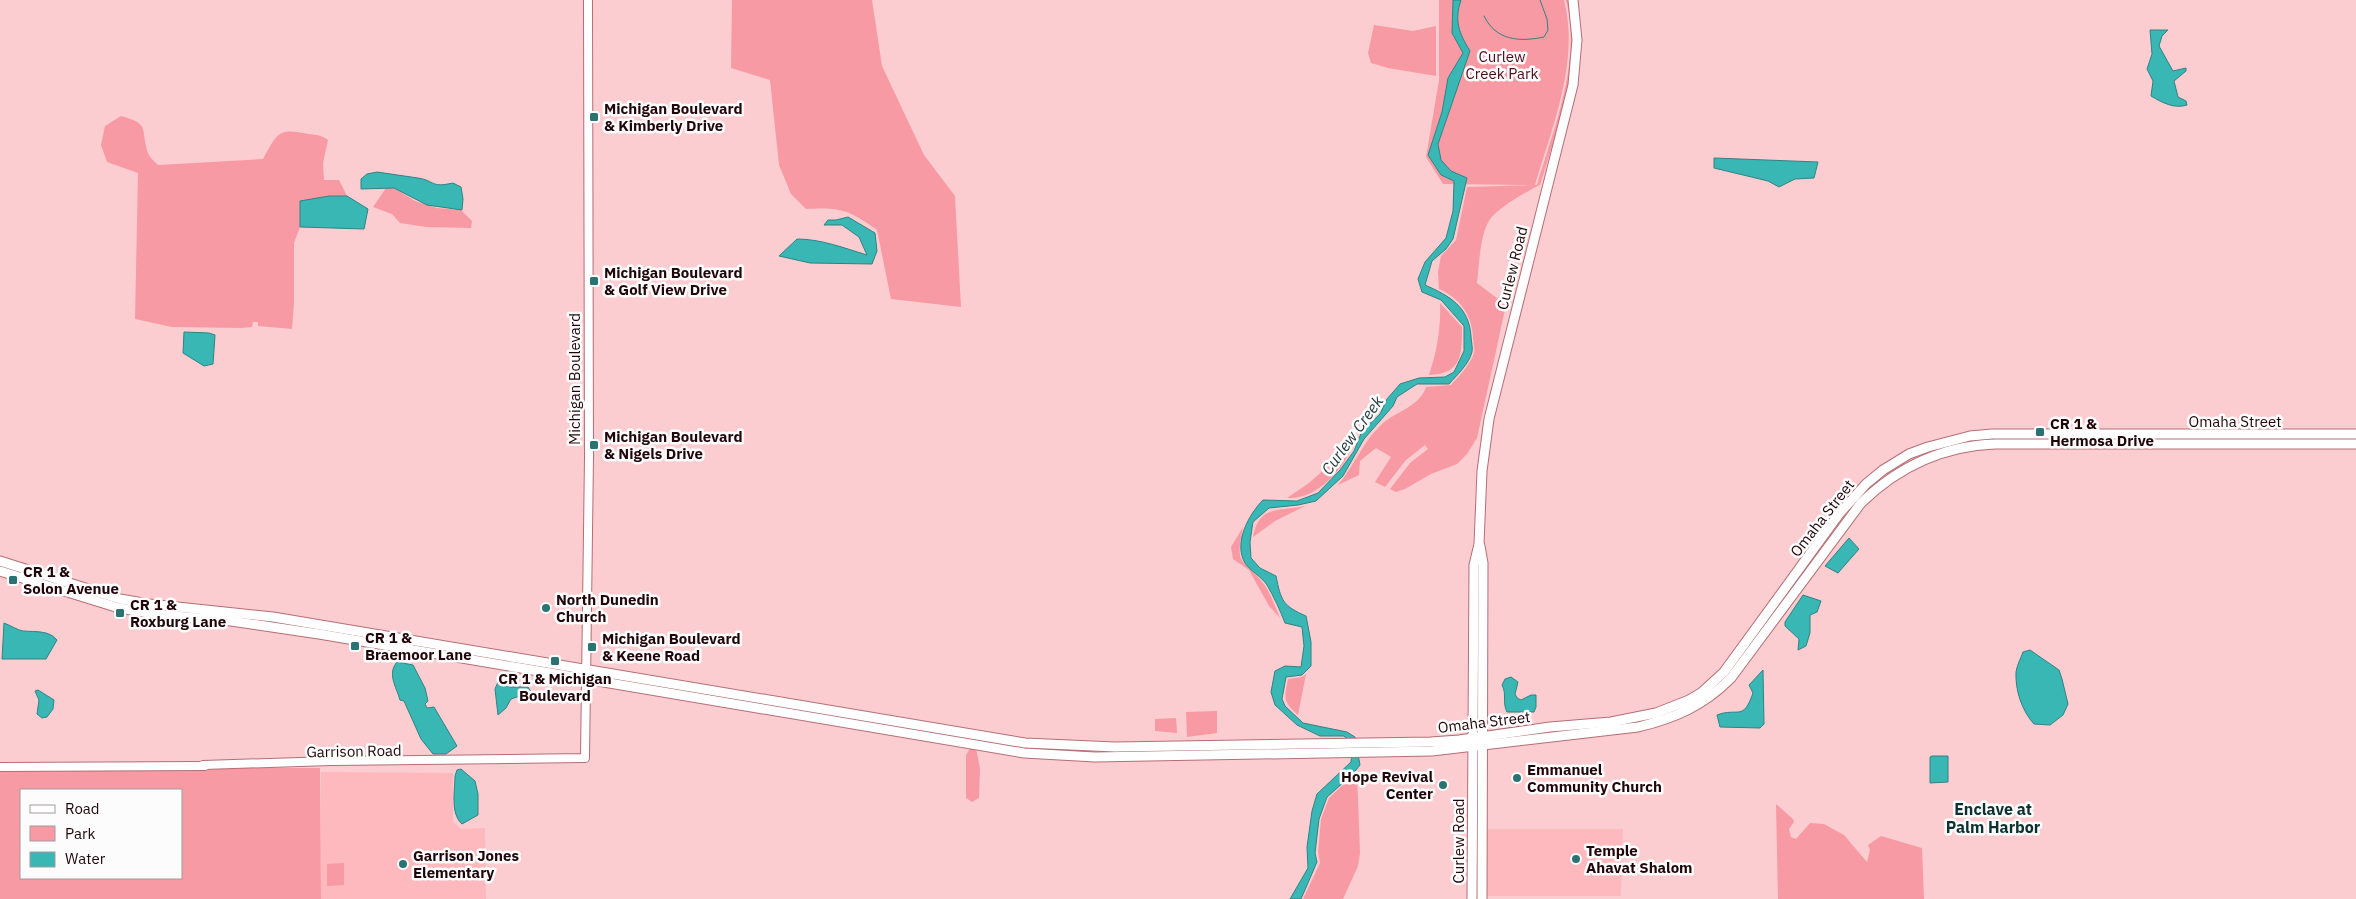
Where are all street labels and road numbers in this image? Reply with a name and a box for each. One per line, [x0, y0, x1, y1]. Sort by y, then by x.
street label: Curlew Road [1492, 224, 1532, 312]
street label: Michigan Boulevard [565, 313, 584, 445]
street label: Omaha Street [2189, 412, 2281, 431]
street label: Omaha Street [1786, 476, 1858, 560]
street label: Omaha Street [1437, 707, 1531, 737]
street label: Garrison Road [306, 741, 402, 761]
street label: Curlew Road [1449, 798, 1468, 884]

